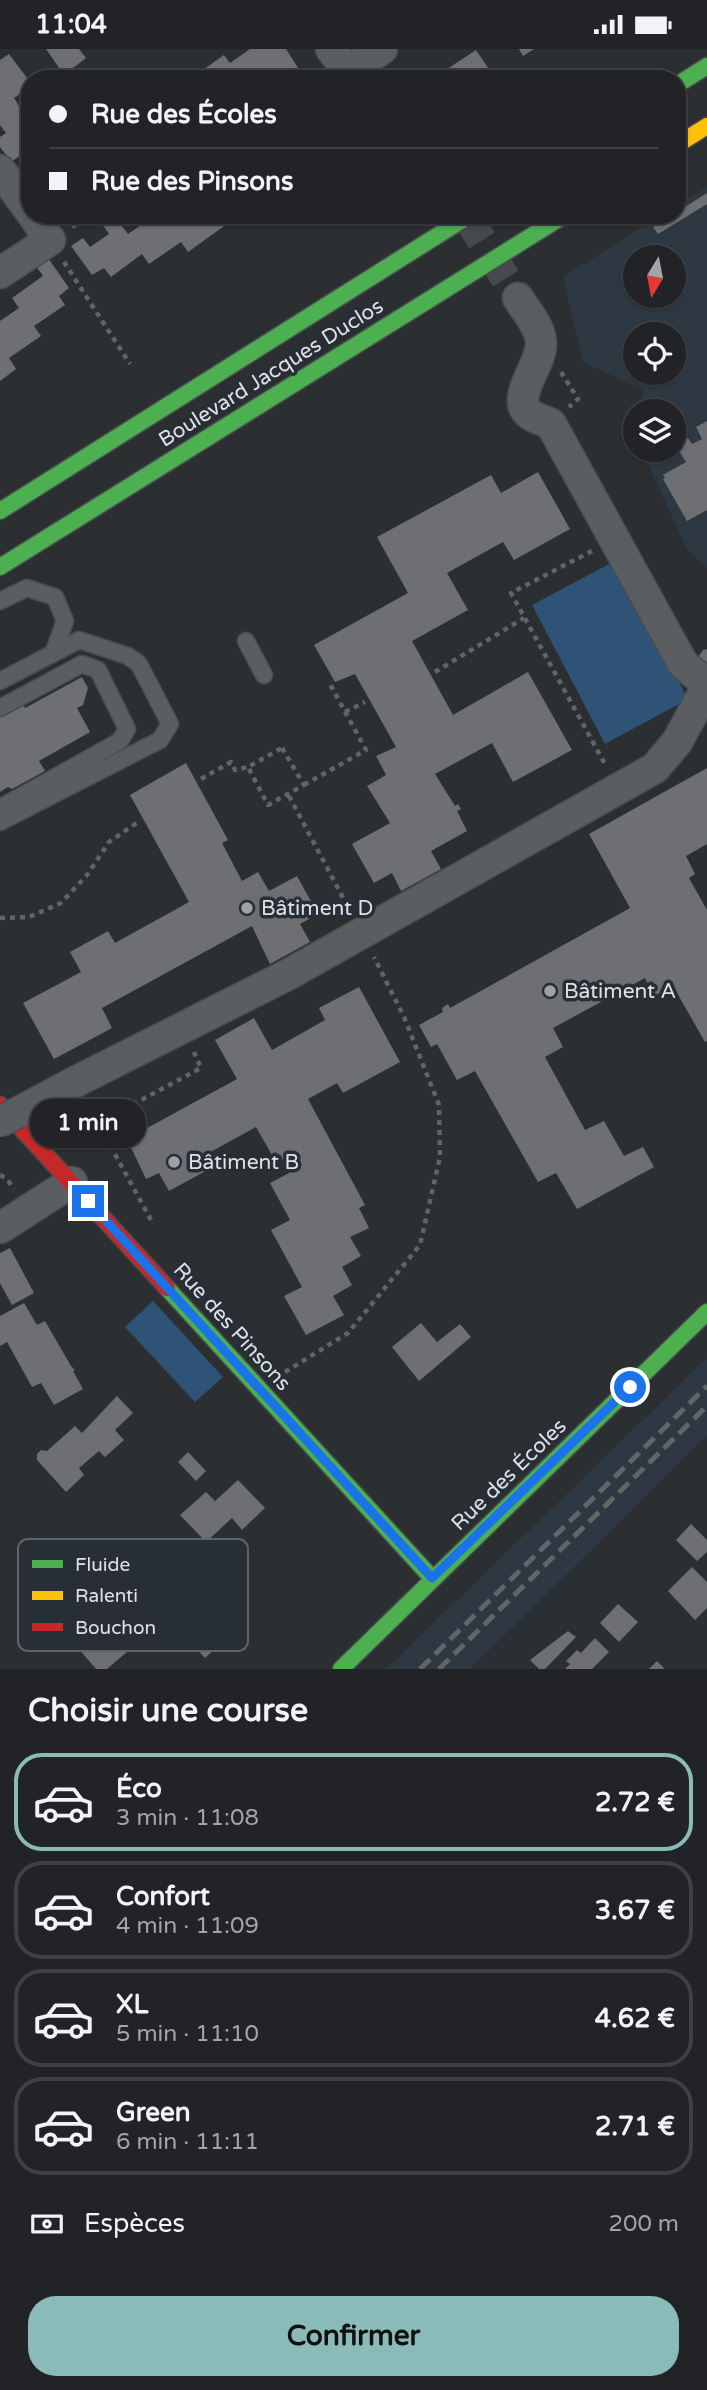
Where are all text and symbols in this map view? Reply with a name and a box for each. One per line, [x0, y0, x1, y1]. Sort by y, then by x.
text: 11:04 [35, 9, 107, 40]
text: Rue des Écoles [91, 99, 277, 130]
text: Rue des Pinsons [91, 166, 293, 197]
north arrow [623, 245, 686, 308]
map controls [623, 245, 686, 462]
street label: Boulevard Jacques Duclos [154, 293, 388, 453]
button: locate [623, 322, 686, 385]
button: layers [623, 399, 686, 462]
place label: Bâtiment D [261, 896, 373, 921]
marker: Bâtiment D [239, 900, 255, 916]
place label: Bâtiment A [564, 979, 676, 1004]
marker: Bâtiment A [542, 983, 558, 999]
callout: 1 min [30, 1099, 146, 1149]
text: 1 min [57, 1109, 119, 1137]
place label: Bâtiment B [188, 1150, 299, 1175]
marker: Bâtiment B [166, 1154, 182, 1170]
route end [72, 1185, 104, 1217]
street label: Rue des Pinsons [168, 1258, 296, 1396]
route start [614, 1371, 646, 1403]
street label: Rue des Écoles [446, 1414, 572, 1536]
legend [18, 1539, 248, 1651]
text: Fluide [75, 1554, 130, 1576]
text: Ralenti [75, 1585, 138, 1607]
text: Bouchon [75, 1617, 156, 1639]
text: Choisir une course [28, 1692, 308, 1730]
icon: car [32, 1771, 95, 1834]
text: Éco [116, 1773, 162, 1804]
text: 2.72 € [595, 1787, 675, 1818]
text: 3 min · 11:08 [116, 1804, 259, 1832]
icon: car [32, 1879, 95, 1942]
text: Confort [116, 1881, 210, 1912]
text: 3.67 € [595, 1895, 675, 1926]
text: 4 min · 11:09 [116, 1912, 259, 1940]
icon: car [32, 1987, 95, 2050]
text: XL [116, 1989, 148, 2020]
text: 4.62 € [595, 2003, 675, 2034]
text: 5 min · 11:10 [116, 2020, 259, 2048]
icon: car [32, 2095, 95, 2158]
text: Green [116, 2097, 191, 2128]
text: 2.71 € [595, 2111, 675, 2142]
text: 6 min · 11:11 [116, 2128, 259, 2156]
icon: cash [28, 2205, 66, 2243]
text: Espèces [84, 2208, 185, 2239]
text: 200 m [609, 2210, 679, 2238]
button: Confirmer [28, 2296, 679, 2376]

